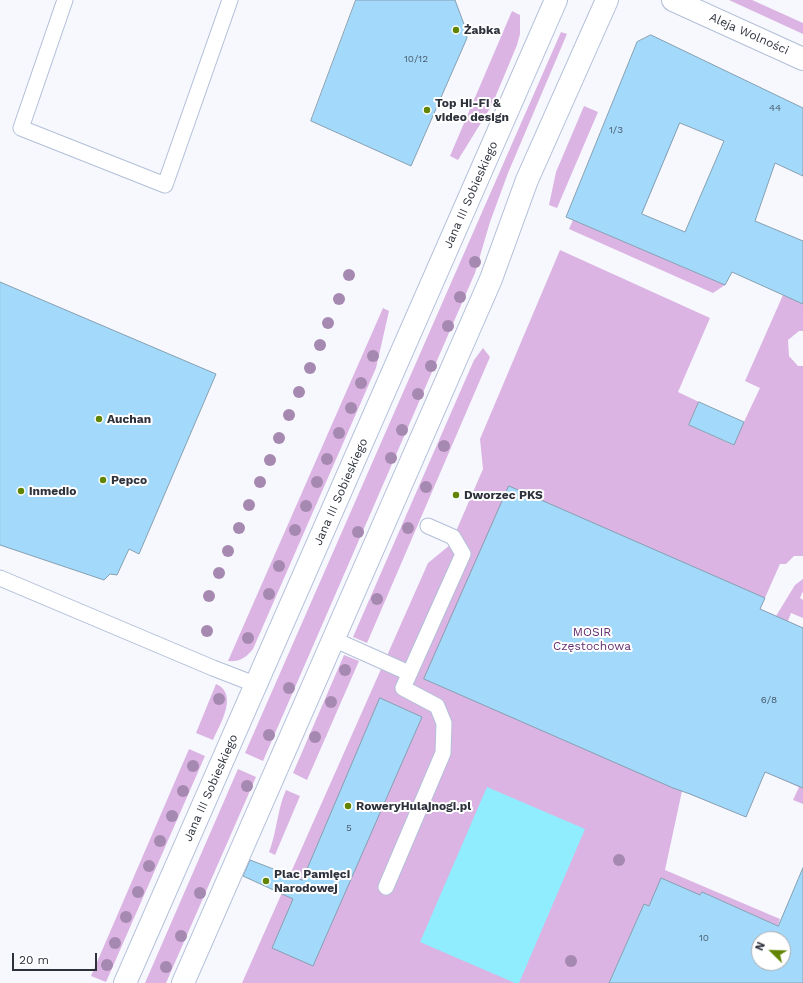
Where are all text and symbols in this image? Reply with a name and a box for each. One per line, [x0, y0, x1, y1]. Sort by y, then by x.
street label: Aleja Wolności [707, 10, 791, 58]
place label: Żabka [464, 23, 500, 37]
marker: Żabka [451, 25, 461, 35]
house number: 10/12 [404, 53, 428, 65]
place label: Top Hi-Fi & video design [435, 96, 509, 124]
house number: 44 [769, 102, 781, 114]
marker: Top Hi-Fi & video design [422, 105, 432, 115]
house number: 1/3 [609, 124, 623, 136]
street label: Jana III Sobieskiego [441, 139, 501, 251]
place label: Auchan [107, 412, 151, 426]
marker: Auchan [94, 414, 104, 424]
street label: Jana III Sobieskiego [311, 436, 371, 548]
place label: Pepco [111, 473, 147, 487]
marker: Pepco [98, 475, 108, 485]
place label: inmedio [29, 484, 76, 498]
marker: inmedio [16, 486, 26, 496]
place label: Dworzec PKS [464, 488, 543, 502]
marker: Dworzec PKS [451, 490, 461, 500]
park label: MOSIR Częstochowa [553, 625, 631, 653]
house number: 6/8 [761, 694, 777, 706]
street label: Jana III Sobieskiego [181, 732, 241, 844]
place label: RoweryHulajnogi.pl [356, 799, 471, 813]
marker: RoweryHulajnogi.pl [343, 801, 353, 811]
house number: 5 [346, 822, 352, 834]
place label: Plac Pamięci Narodowej [274, 867, 350, 895]
marker: Plac Pamięci Narodowej [261, 876, 271, 886]
north arrow [751, 931, 791, 971]
house number: 10 [699, 932, 709, 944]
text: N [753, 940, 768, 953]
scale bar [14, 945, 99, 971]
text: 20 m [19, 953, 49, 967]

